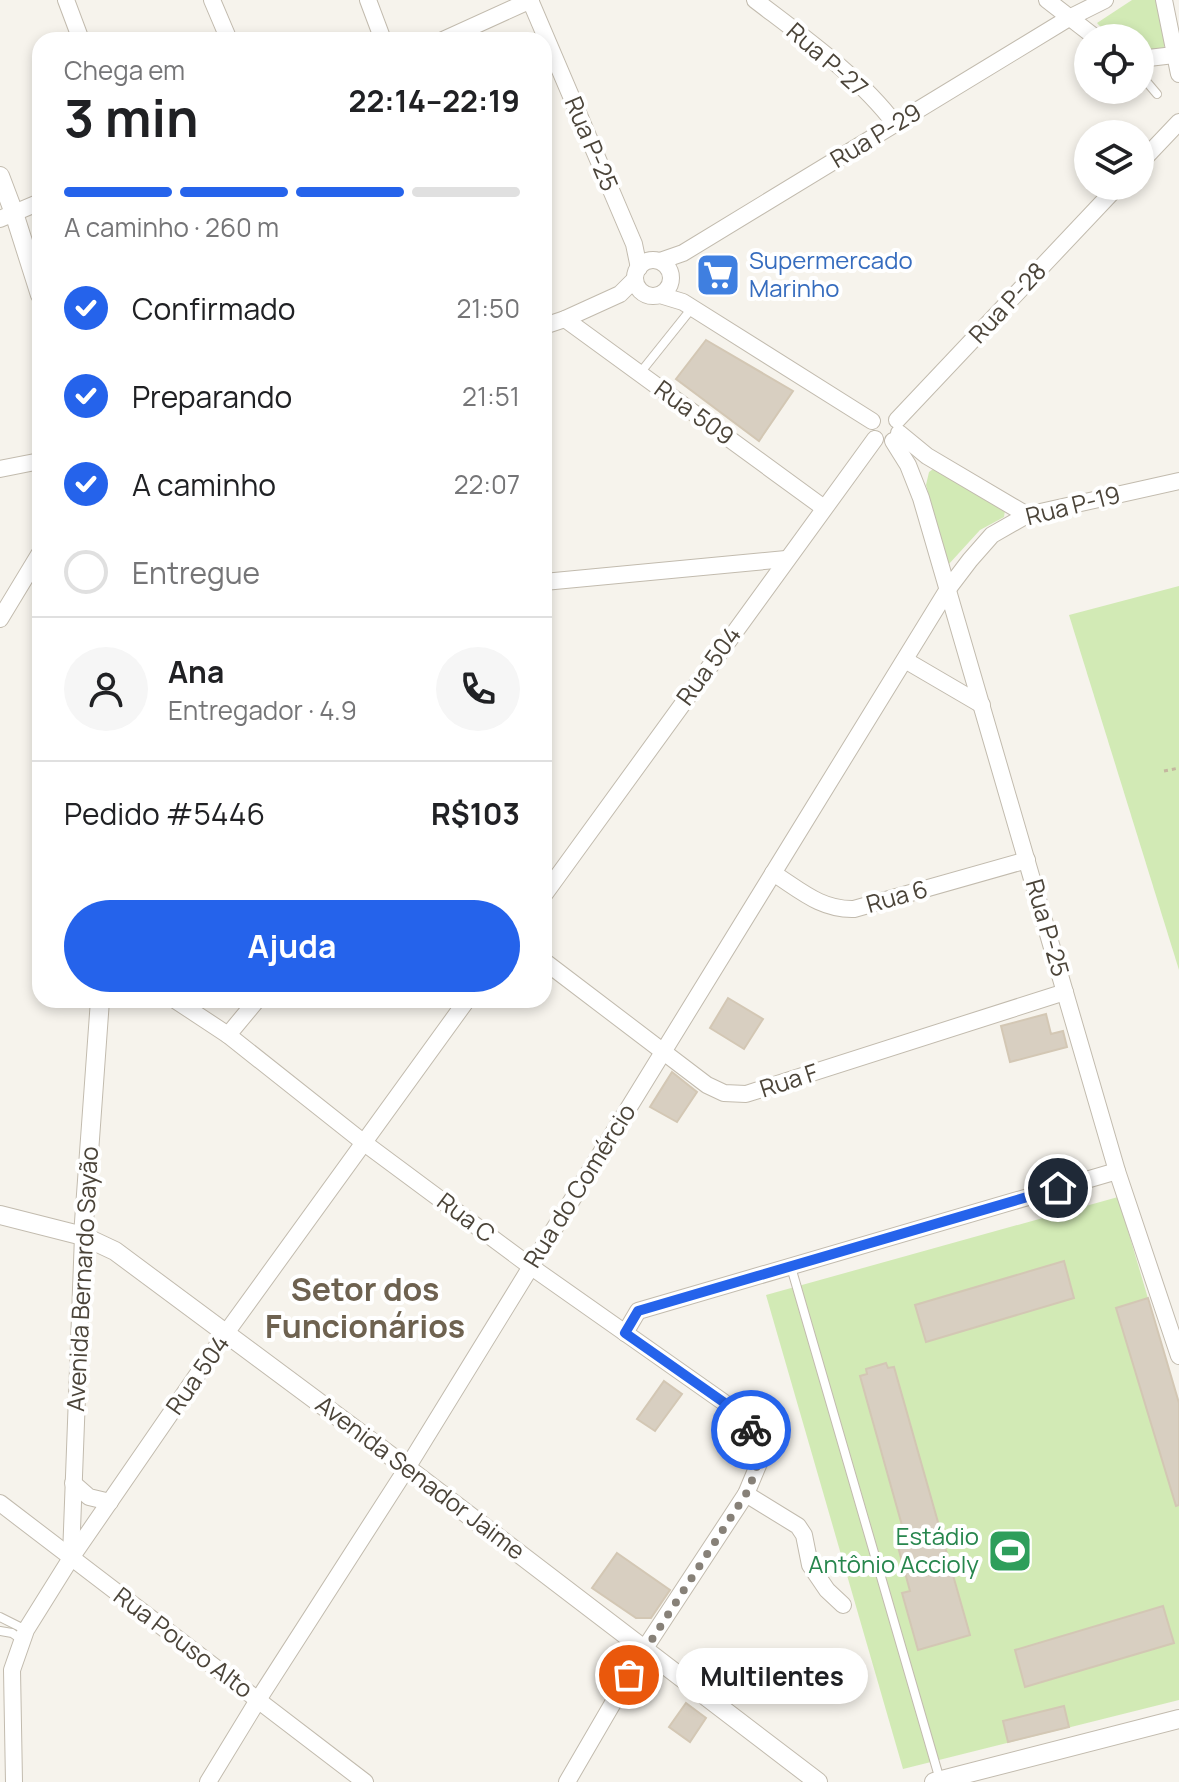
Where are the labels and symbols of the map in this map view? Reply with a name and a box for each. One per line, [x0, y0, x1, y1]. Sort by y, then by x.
street label: Rua P-27 [780, 14, 876, 103]
street label: Rua P-25 [558, 91, 627, 196]
street label: Rua P-29 [824, 95, 927, 175]
place label: Supermercado Marinho [749, 243, 913, 304]
supermarket icon: Supermercado Marinho [694, 251, 742, 299]
street label: Rua P-28 [961, 254, 1053, 350]
street label: Rua 509 [648, 372, 741, 452]
street label: Rua P-19 [1022, 477, 1123, 532]
street label: Rua 504 [668, 619, 748, 711]
street label: Rua 6 [862, 871, 931, 920]
street label: Rua P-25 [1019, 875, 1078, 980]
street label: Rua F [755, 1055, 822, 1104]
street label: Rua do Comércio [515, 1097, 642, 1274]
street label: Avenida Bernardo Sayão [58, 1145, 105, 1412]
pin [1024, 1154, 1092, 1222]
street label: Rua C [431, 1184, 503, 1249]
district label: Setor dos Funcionários [265, 1267, 465, 1348]
street label: Rua 504 [157, 1328, 236, 1421]
street label: Avenida Senador Jaime [309, 1387, 532, 1566]
courier [711, 1390, 791, 1470]
place label: Estádio Antônio Accioly [808, 1519, 979, 1580]
sports icon: Estádio Antônio Accioly [986, 1527, 1034, 1575]
street label: Rua Pouso Alto [108, 1579, 260, 1705]
pin [595, 1641, 663, 1709]
callout: Multilentes [677, 1647, 869, 1703]

